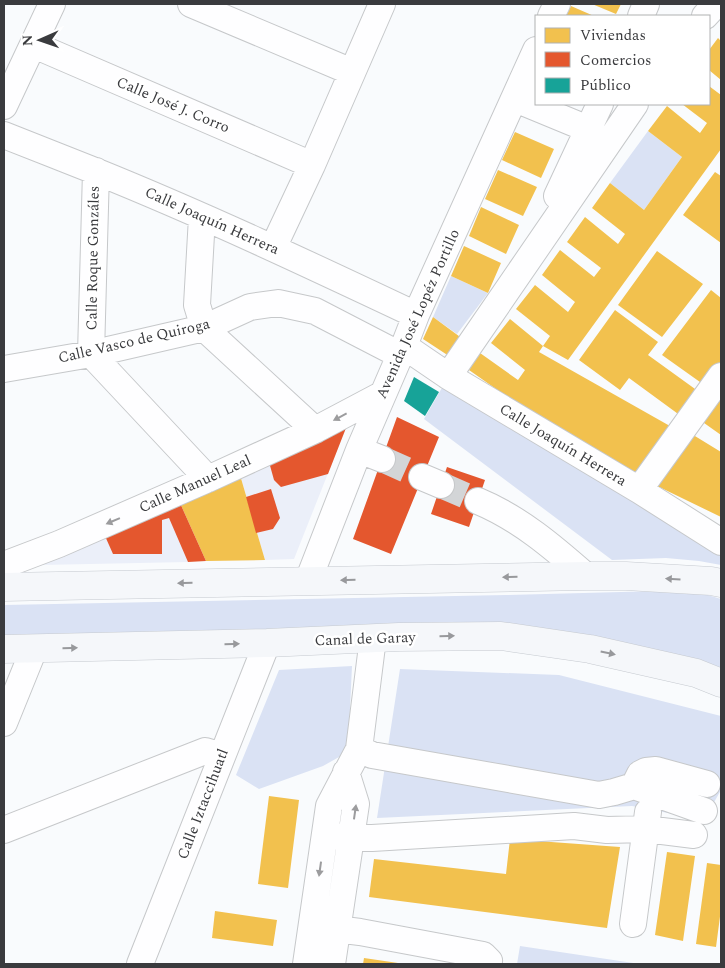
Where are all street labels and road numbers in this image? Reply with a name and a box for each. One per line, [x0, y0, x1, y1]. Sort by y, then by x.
street label: Calle José J. Corro [113, 71, 233, 139]
street label: Calle Joaquín Herrera [141, 181, 284, 261]
street label: Calle Roque Gonzáles [80, 185, 106, 331]
street label: Avenida José Lopéz Portillo [370, 225, 466, 403]
street label: Calle Vasco de Quiroga [56, 312, 213, 370]
street label: Calle Joaquín Herrera [495, 398, 632, 493]
street label: Calle Manuel Leal [135, 449, 255, 519]
street label: Canal de Garay [314, 626, 417, 652]
street label: Calle Iztaccihuatl [171, 745, 235, 863]

